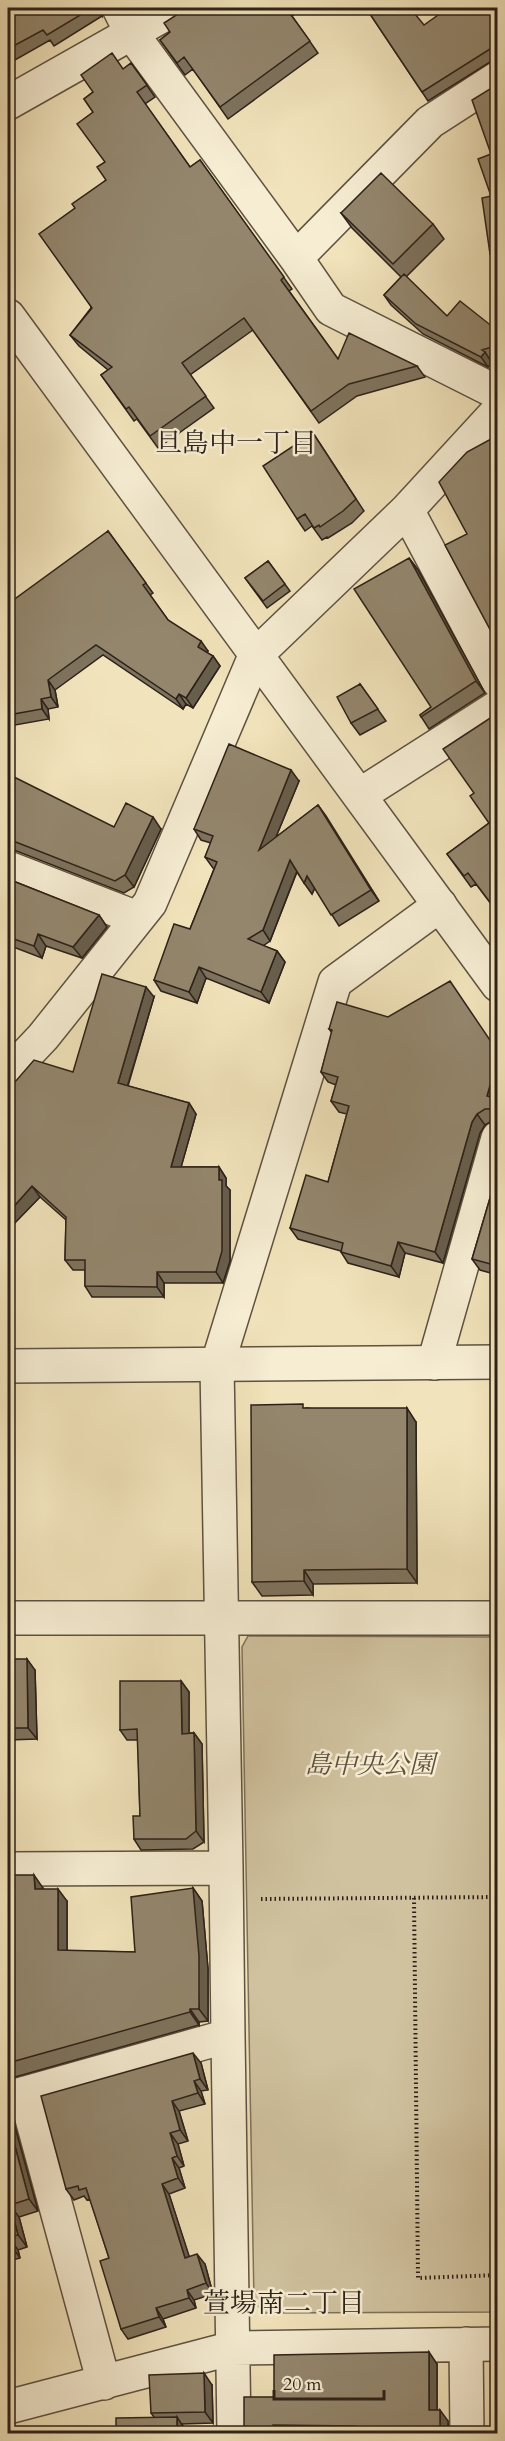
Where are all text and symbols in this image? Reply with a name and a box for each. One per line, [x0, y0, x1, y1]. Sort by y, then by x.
district label: 旦島中一丁目 [155, 425, 317, 462]
park label: 島中央公園 [305, 1747, 439, 1782]
district label: 萱場南二丁目 [203, 2285, 365, 2322]
scale bar [274, 2363, 384, 2401]
text: 20 m [283, 2372, 322, 2397]

